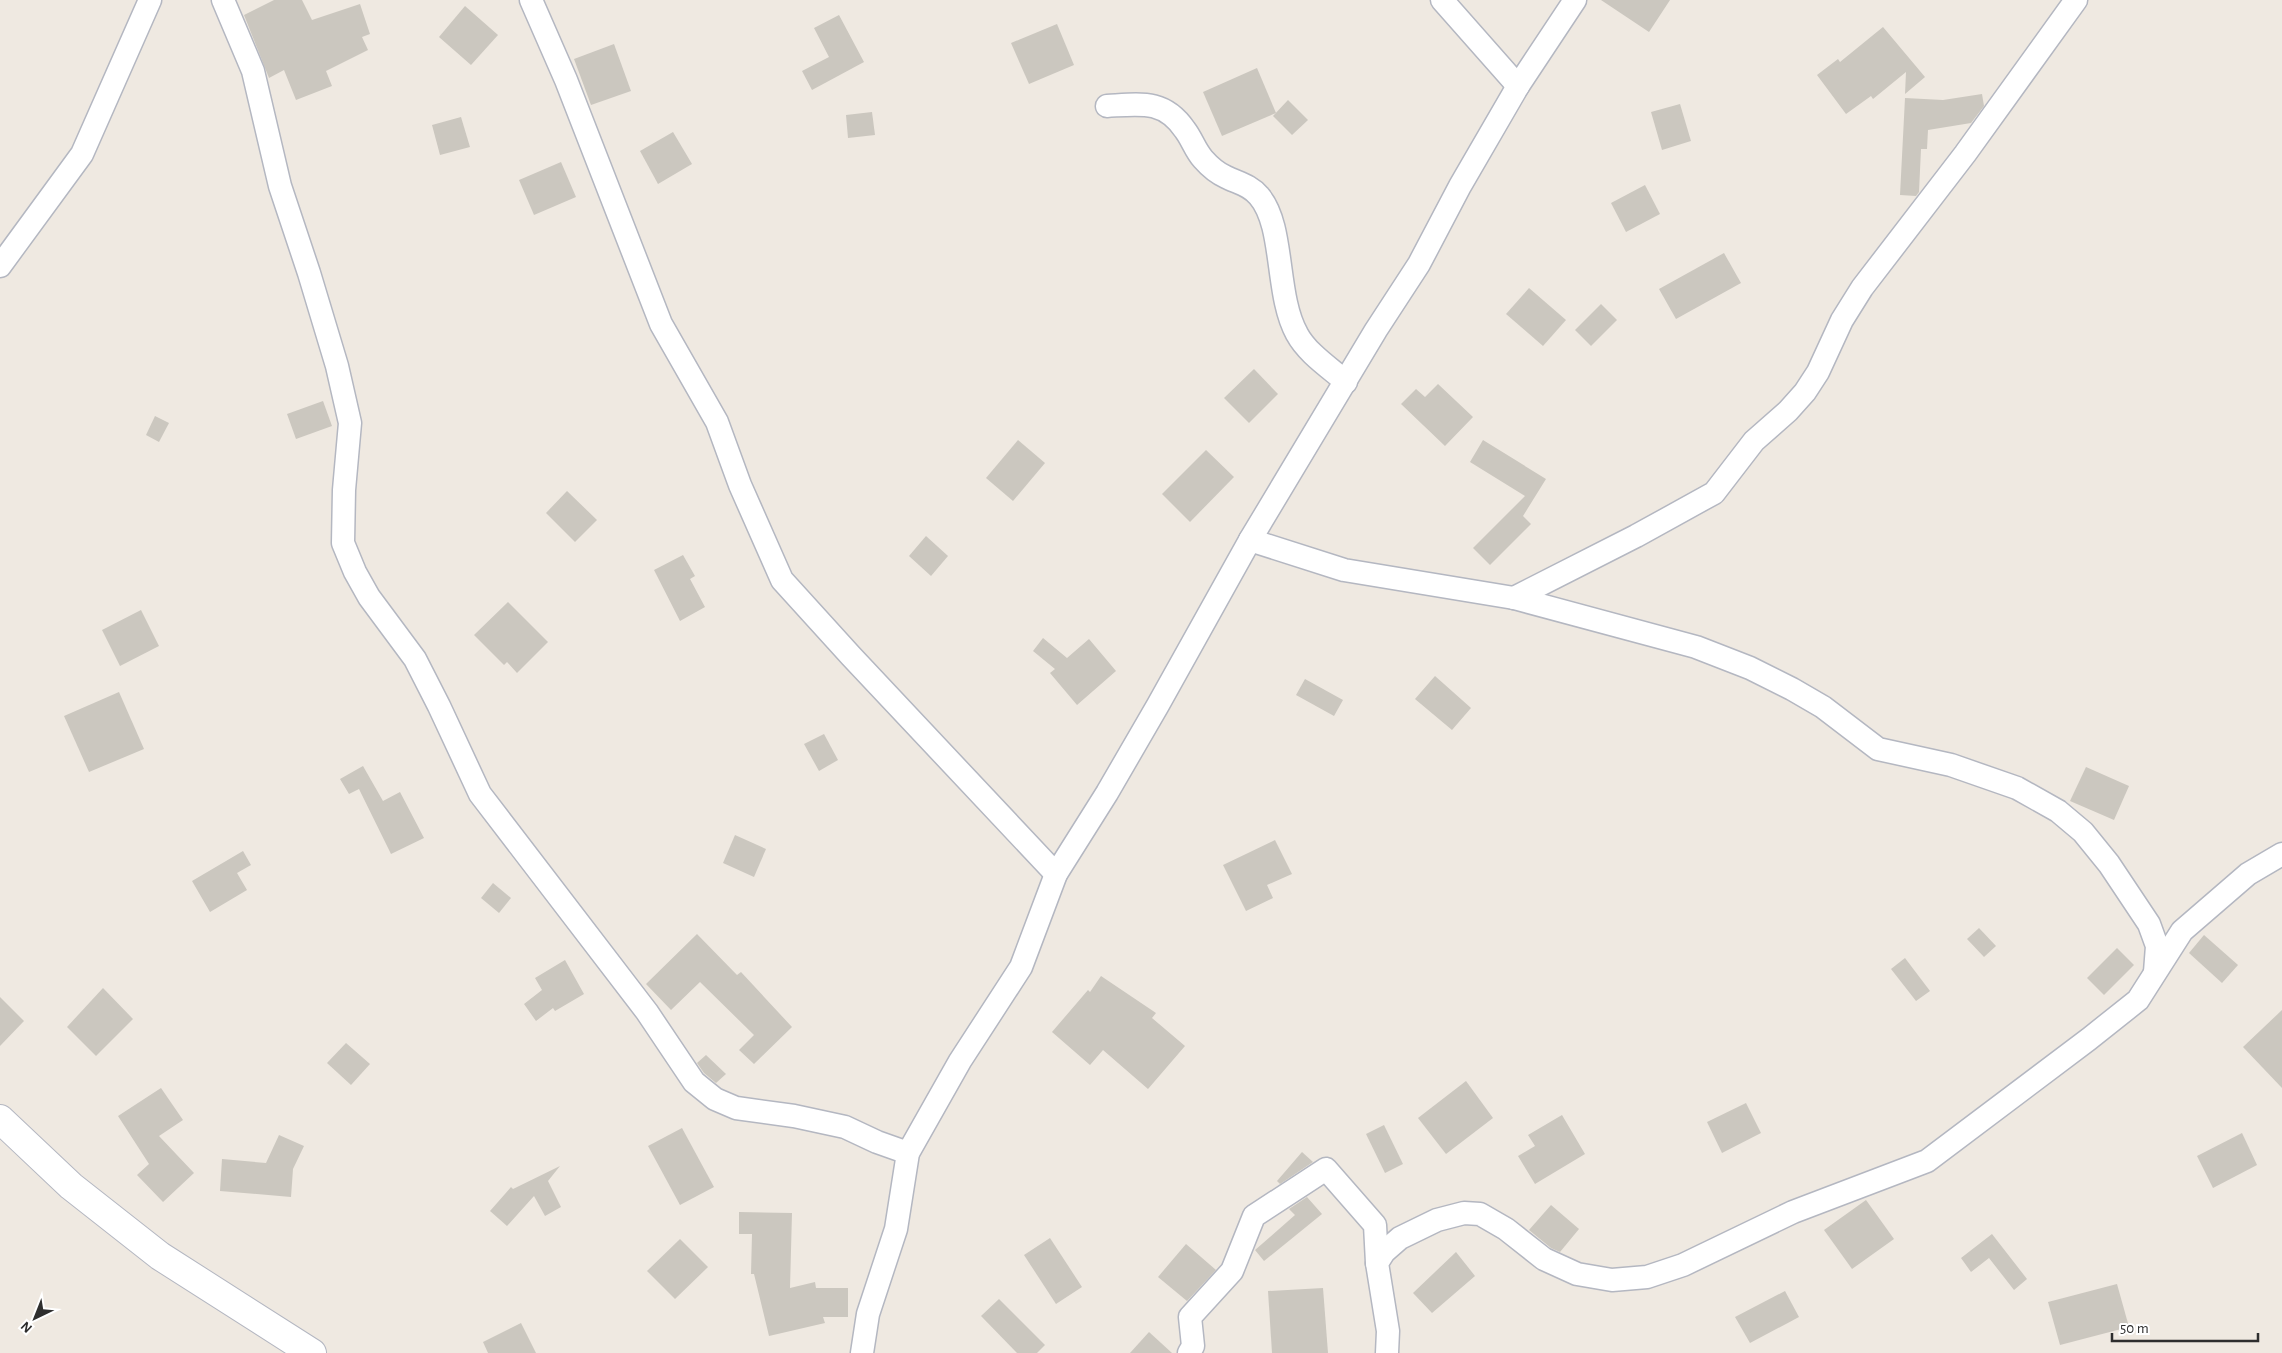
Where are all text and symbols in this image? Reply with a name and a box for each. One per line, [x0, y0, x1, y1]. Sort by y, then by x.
north arrow [10, 1293, 60, 1343]
scale bar [2112, 1310, 2258, 1342]
text: N [18, 1318, 35, 1335]
text: 50 m [2120, 1321, 2149, 1336]

